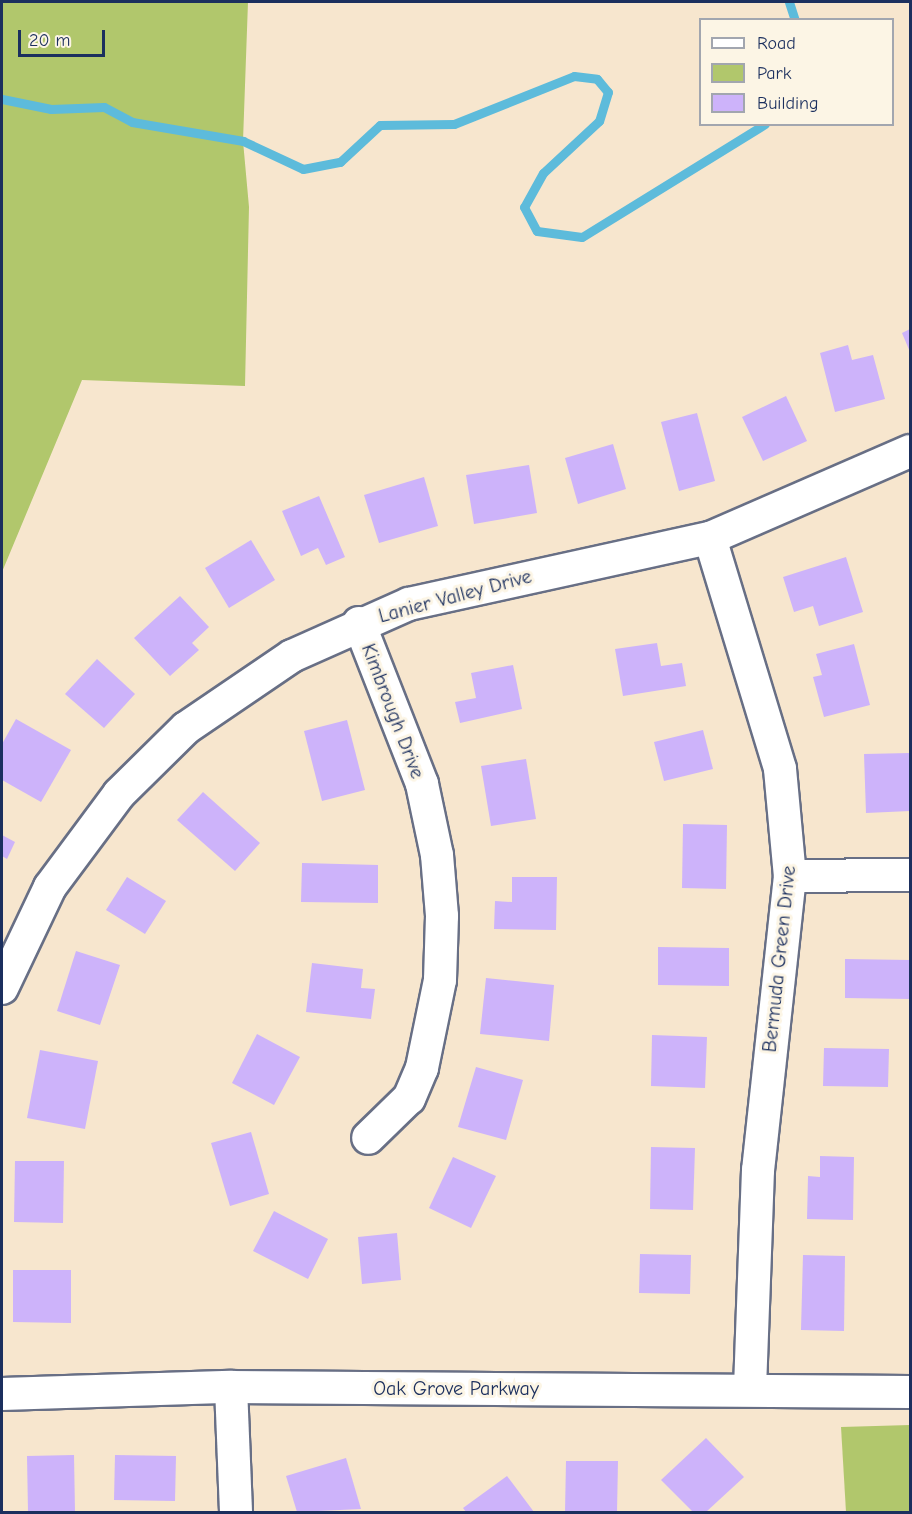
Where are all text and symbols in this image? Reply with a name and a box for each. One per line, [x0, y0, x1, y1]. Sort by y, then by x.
scale bar [21, 18, 108, 56]
legend [699, 18, 894, 126]
text: 20 m [29, 30, 70, 51]
text: Road [757, 33, 796, 54]
text: Park [757, 63, 791, 84]
text: Building [757, 93, 819, 114]
street label: Lanier Valley Drive [376, 564, 534, 628]
street label: Kimbrough Drive [356, 640, 430, 782]
street label: Bermuda Green Drive [757, 865, 801, 1053]
street label: Oak Grove Parkway [373, 1376, 539, 1400]

